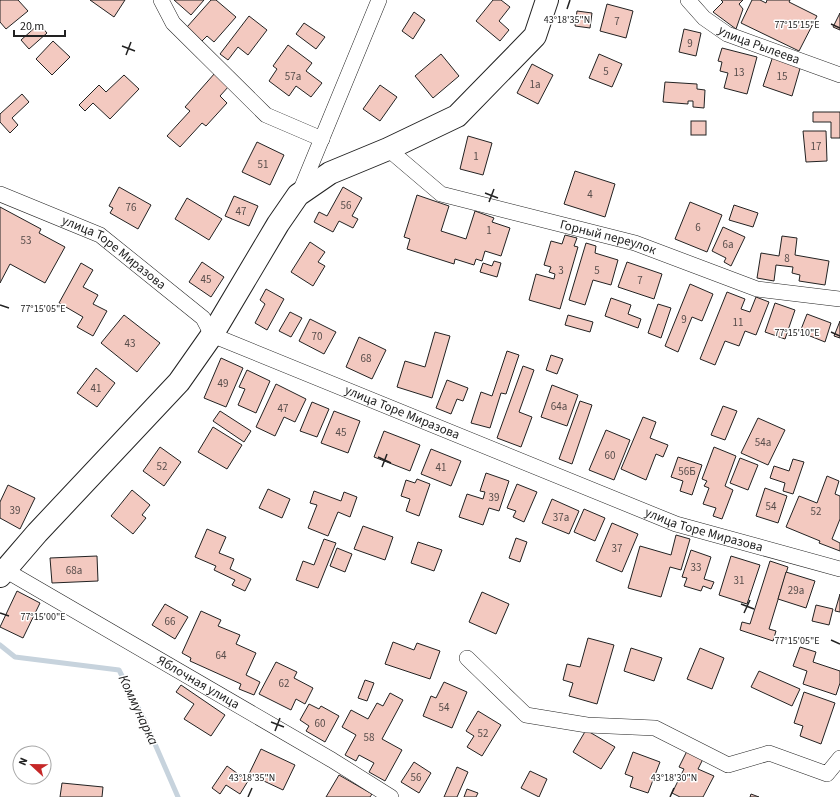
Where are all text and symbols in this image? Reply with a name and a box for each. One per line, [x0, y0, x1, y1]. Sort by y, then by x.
scale bar [14, 12, 65, 38]
text: 43°18'35"N [544, 13, 590, 27]
house number: 7 [614, 14, 620, 29]
text: 20 m [20, 18, 44, 35]
text: 77°15'15"E [774, 18, 820, 32]
street label: улица Рылеева [714, 21, 802, 69]
house number: 9 [687, 36, 693, 51]
house number: 5 [603, 64, 609, 79]
house number: 13 [734, 65, 744, 80]
house number: 57а [285, 69, 301, 84]
house number: 15 [777, 69, 787, 84]
house number: 1а [529, 77, 541, 92]
house number: 17 [811, 139, 821, 154]
house number: 1 [473, 149, 479, 164]
house number: 51 [258, 157, 268, 172]
house number: 4 [587, 187, 593, 202]
house number: 56 [341, 198, 352, 213]
house number: 76 [126, 200, 137, 215]
house number: 47 [236, 204, 246, 219]
street label: улица Торе Миразова [59, 211, 170, 294]
street label: Горный переулок [558, 215, 659, 259]
house number: 6 [695, 220, 701, 235]
house number: 1 [486, 223, 492, 238]
house number: 53 [21, 233, 31, 248]
house number: 6а [722, 237, 734, 252]
house number: 8 [784, 251, 790, 266]
house number: 3 [558, 263, 564, 278]
house number: 5 [594, 263, 600, 278]
house number: 45 [201, 272, 211, 287]
house number: 7 [637, 273, 643, 288]
text: 77°15'05"E [20, 302, 66, 316]
house number: 9 [681, 312, 687, 327]
house number: 11 [733, 315, 743, 330]
text: 77°15'10"E [774, 326, 820, 340]
house number: 70 [312, 329, 322, 344]
house number: 43 [125, 336, 135, 351]
house number: 68 [361, 351, 372, 366]
house number: 49 [218, 376, 228, 391]
house number: 41 [91, 381, 101, 396]
street label: улица Торе Миразова [342, 381, 462, 444]
house number: 64а [551, 399, 567, 414]
house number: 47 [278, 401, 288, 416]
house number: 45 [336, 425, 346, 440]
house number: 54а [755, 435, 771, 450]
house number: 60 [605, 448, 615, 463]
house number: 52 [157, 459, 167, 474]
house number: 41 [436, 460, 446, 475]
house number: 56Б [678, 464, 696, 479]
house number: 39 [489, 490, 499, 505]
house number: 54 [766, 499, 777, 514]
house number: 39 [10, 503, 20, 518]
street label: улица Торе Миразова [642, 503, 765, 556]
house number: 52 [811, 504, 821, 519]
house number: 37а [553, 510, 569, 525]
house number: 37 [612, 541, 622, 556]
house number: 33 [691, 560, 701, 575]
house number: 68а [66, 563, 82, 578]
house number: 31 [734, 573, 744, 588]
house number: 29а [788, 583, 804, 598]
text: 77°15'00"E [20, 610, 66, 624]
house number: 66 [165, 614, 176, 629]
text: 77°15'05"E [774, 634, 820, 648]
house number: 64 [216, 648, 227, 663]
street label: Яблочная улица [154, 651, 243, 713]
water label: Коммунарка [113, 671, 163, 749]
house number: 62 [279, 676, 289, 691]
house number: 54 [439, 700, 450, 715]
house number: 60 [315, 716, 325, 731]
house number: 52 [478, 726, 488, 741]
house number: 58 [364, 730, 375, 745]
north arrow [12, 745, 52, 785]
text: N [15, 755, 32, 768]
house number: 56 [411, 770, 422, 785]
text: 43°18'35"N [229, 771, 275, 785]
text: 43°18'30"N [651, 771, 697, 785]

